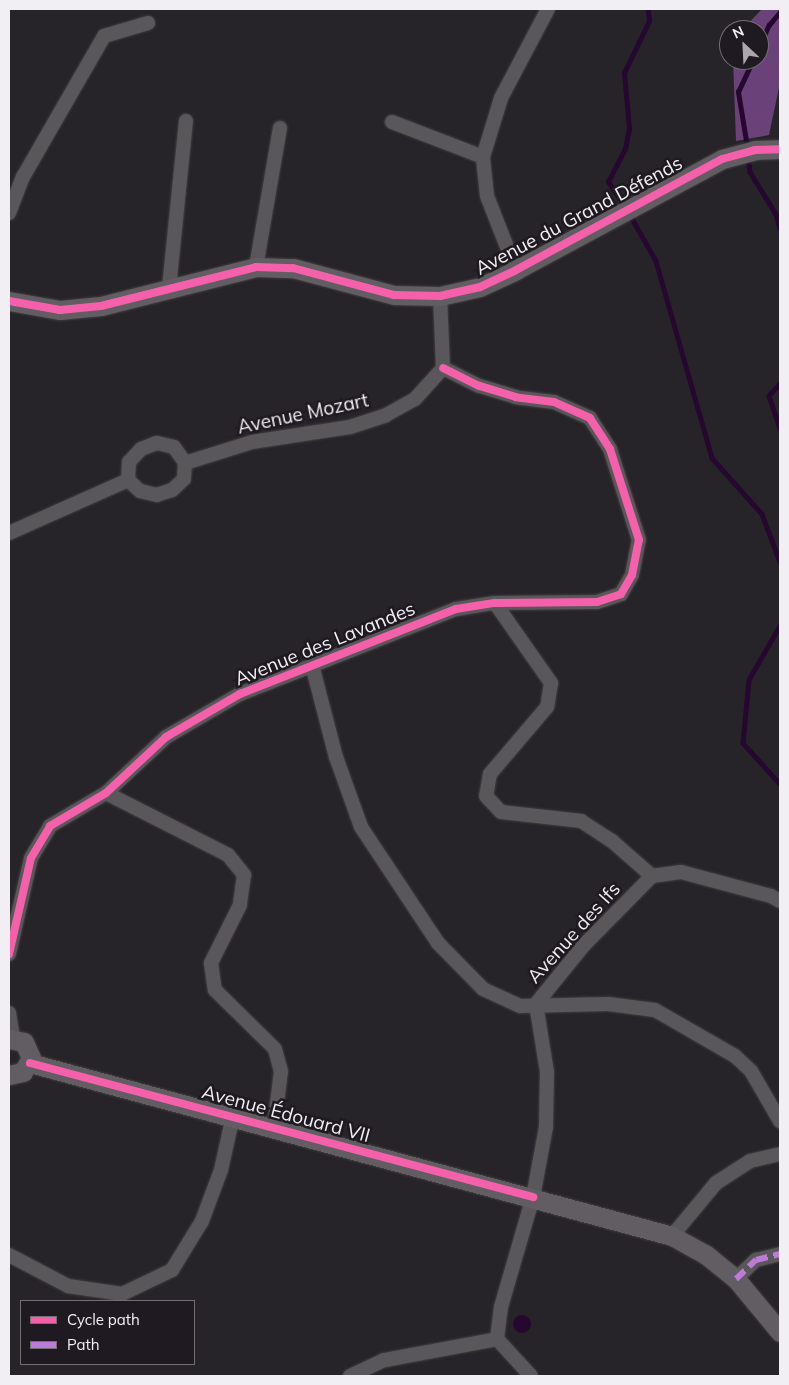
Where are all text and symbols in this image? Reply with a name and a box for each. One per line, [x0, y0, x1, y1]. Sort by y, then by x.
north arrow [719, 20, 769, 70]
text: N [729, 22, 747, 43]
street label: Avenue du Grand Défends [472, 152, 686, 280]
street label: Avenue Mozart [235, 389, 371, 439]
street label: Avenue des Lavandes [231, 597, 419, 691]
street label: Avenue des Ifs [523, 878, 625, 988]
street label: Avenue Édouard VII [199, 1081, 373, 1147]
legend [20, 1300, 195, 1365]
text: Cycle path [67, 1310, 140, 1329]
text: Path [67, 1335, 99, 1354]

